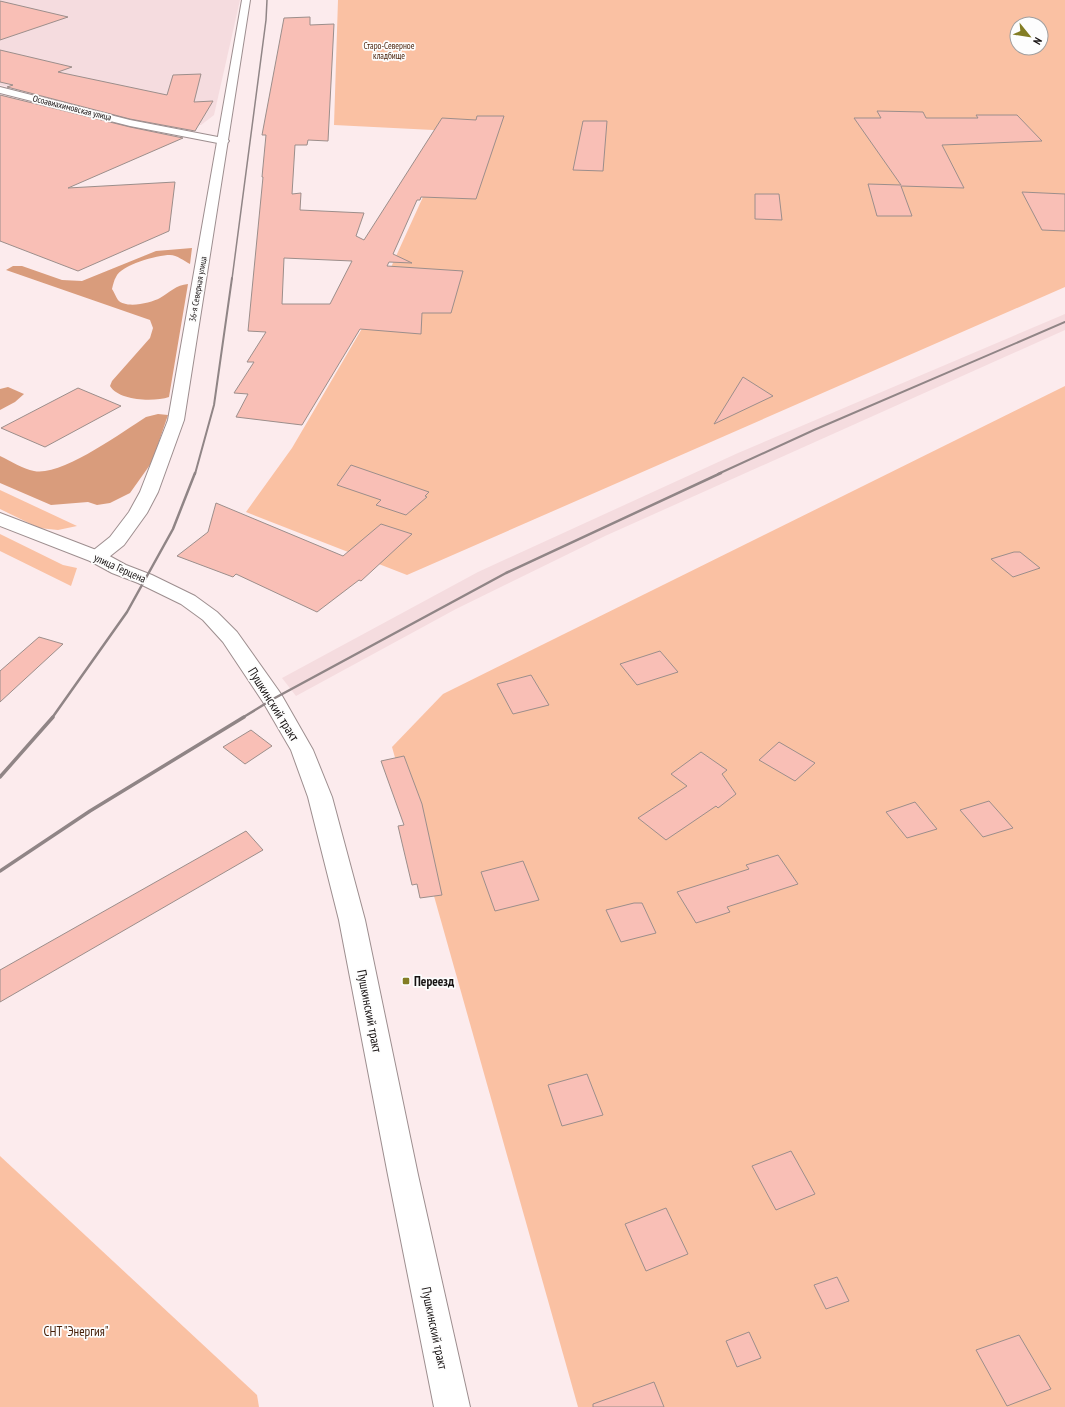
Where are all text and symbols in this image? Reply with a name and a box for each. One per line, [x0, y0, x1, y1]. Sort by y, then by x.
north arrow [1009, 16, 1049, 56]
text: N [1030, 35, 1045, 47]
park label: Старо-Северное кладбище [364, 40, 415, 61]
street label: Осоавиахимовская улица [32, 92, 113, 123]
street label: 36-я Северная улица [186, 255, 209, 323]
street label: улица Герцена [92, 550, 148, 586]
street label: Пушкинский тракт [244, 664, 303, 745]
street label: Пушкинский тракт [353, 968, 386, 1055]
place label: Переезд [414, 973, 455, 990]
marker: Переезд [401, 976, 411, 986]
street label: Пушкинский тракт [417, 1285, 452, 1372]
park label: СНТ "Энергия" [43, 1323, 109, 1340]

